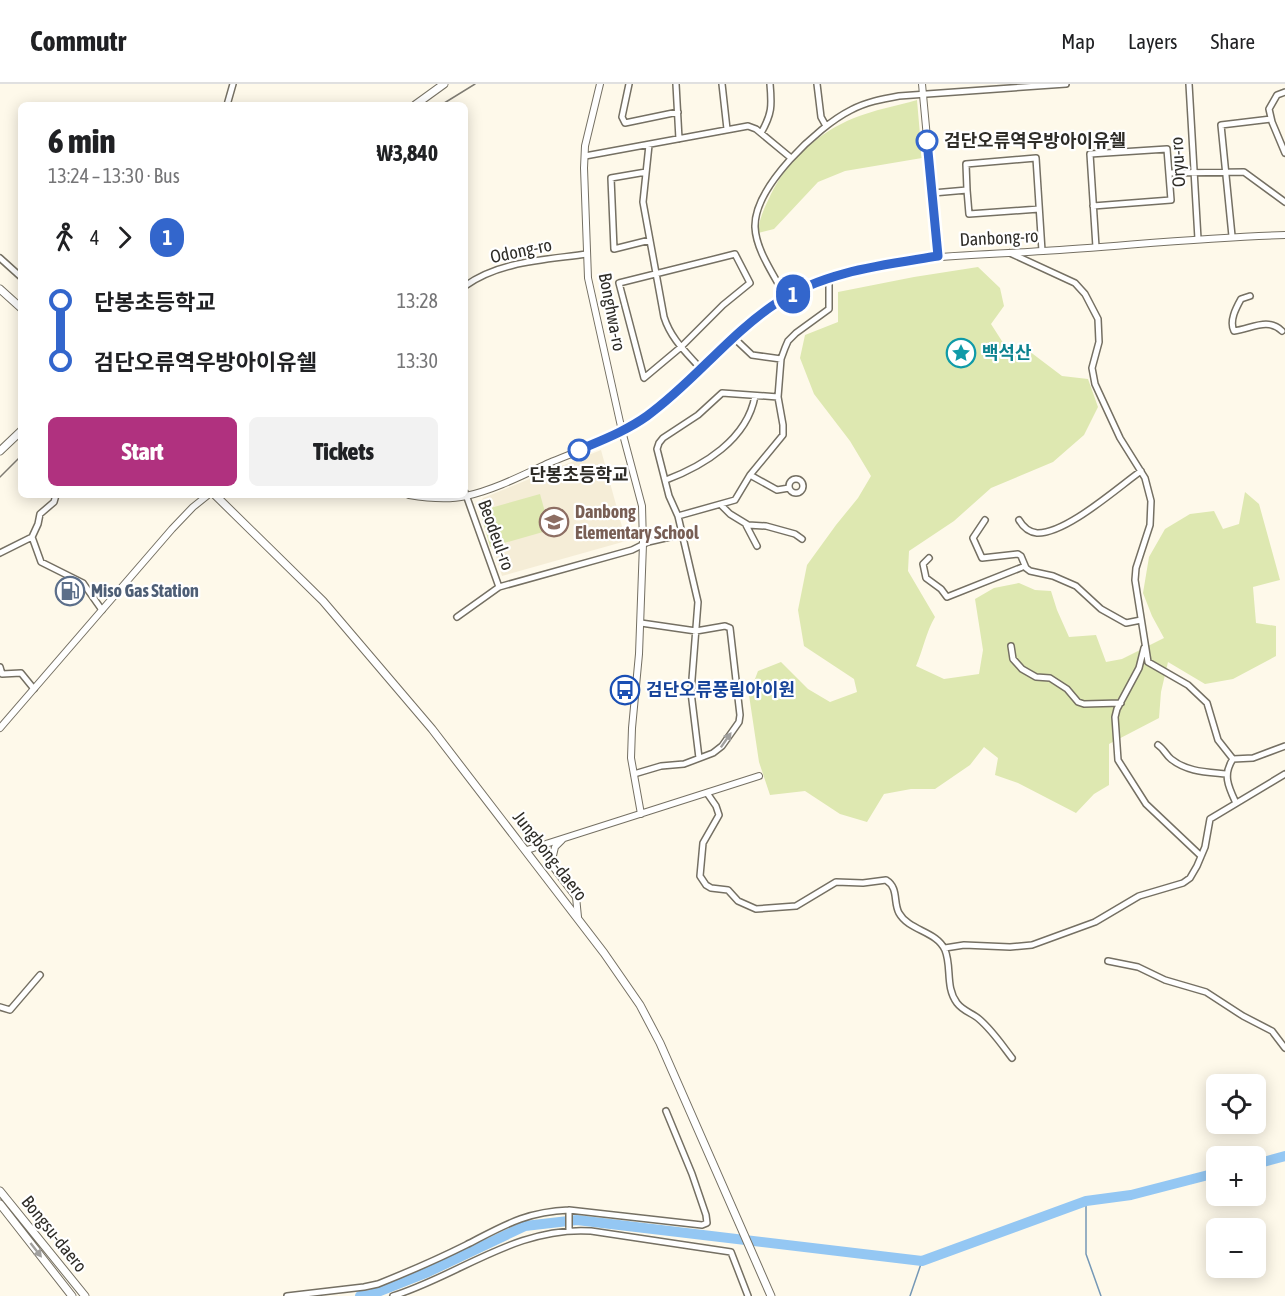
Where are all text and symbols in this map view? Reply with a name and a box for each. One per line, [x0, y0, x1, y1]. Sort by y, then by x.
text: Commutr [30, 25, 126, 57]
text: Map [1061, 29, 1095, 53]
text: Layers [1128, 29, 1178, 53]
text: Share [1211, 29, 1255, 53]
text: 6 min [48, 122, 115, 160]
marker: 검단오류역우방아이유쉘 [916, 130, 938, 152]
place label: 검단오류역우방아이유쉘 [944, 130, 1126, 151]
street label: Oryu-ro [1166, 136, 1189, 188]
text: ₩3,840 [377, 140, 438, 166]
text: 13:24 – 13:30 · Bus [48, 164, 180, 187]
icon: walk [48, 221, 81, 254]
icon: forward [108, 221, 141, 254]
text: 1 [162, 225, 172, 249]
street label: Danbong-ro [959, 225, 1039, 250]
text: 4 [90, 226, 99, 249]
street label: Odong-ro [488, 234, 554, 267]
street label: Bonghwa-ro [595, 271, 630, 353]
line badge: 1 [774, 274, 812, 314]
text: 1 [788, 282, 798, 306]
text: 단봉초등학교 [94, 289, 215, 315]
text: 13:28 [397, 289, 438, 312]
place icon: 백석산 [945, 337, 977, 369]
place label: 백석산 [982, 342, 1032, 363]
text: 검단오류역우방아이유쉘 [94, 349, 317, 375]
text: 13:30 [397, 349, 438, 372]
button: Start [48, 417, 237, 486]
button: Tickets [249, 417, 438, 486]
marker: 단봉초등학교 [568, 439, 590, 461]
place label: 단봉초등학교 [529, 464, 629, 485]
street label: Beodeul-ro [474, 497, 519, 573]
place label: Danbong Elementary School [575, 501, 699, 543]
school or university icon: Danbong Elementary School [538, 506, 570, 538]
fuel station icon: Miso Gas Station [54, 575, 86, 607]
place label: Miso Gas Station [91, 580, 199, 601]
bus stop icon: 검단오류풍림아이원 [609, 674, 641, 706]
place label: 검단오류풍림아이원 [646, 679, 795, 700]
one-way arrow [719, 733, 731, 748]
street label: Jungbong-daero [509, 807, 592, 905]
map controls [1206, 1074, 1266, 1278]
button: locate [1206, 1074, 1266, 1134]
button: + [1206, 1146, 1266, 1206]
street label: Bongsu-daero [17, 1191, 91, 1276]
button: − [1206, 1218, 1266, 1278]
one-way arrow [30, 1242, 43, 1258]

